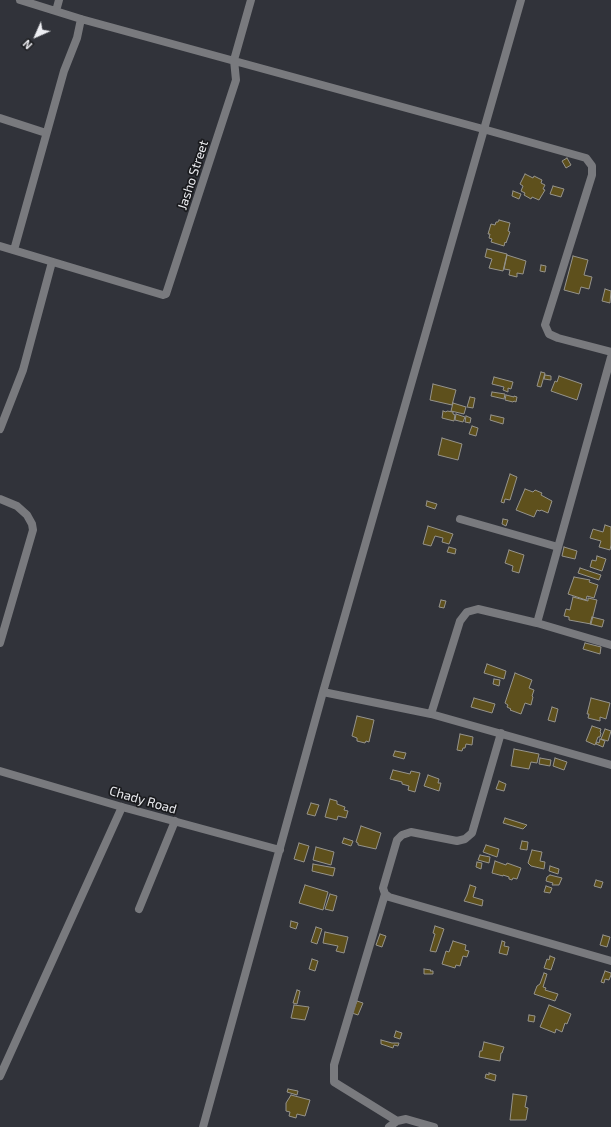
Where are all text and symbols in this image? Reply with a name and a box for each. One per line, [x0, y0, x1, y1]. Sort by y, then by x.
north arrow [16, 16, 56, 56]
text: N [20, 37, 35, 52]
street label: Jasho Street [174, 138, 212, 212]
street label: Chady Road [108, 783, 178, 817]

